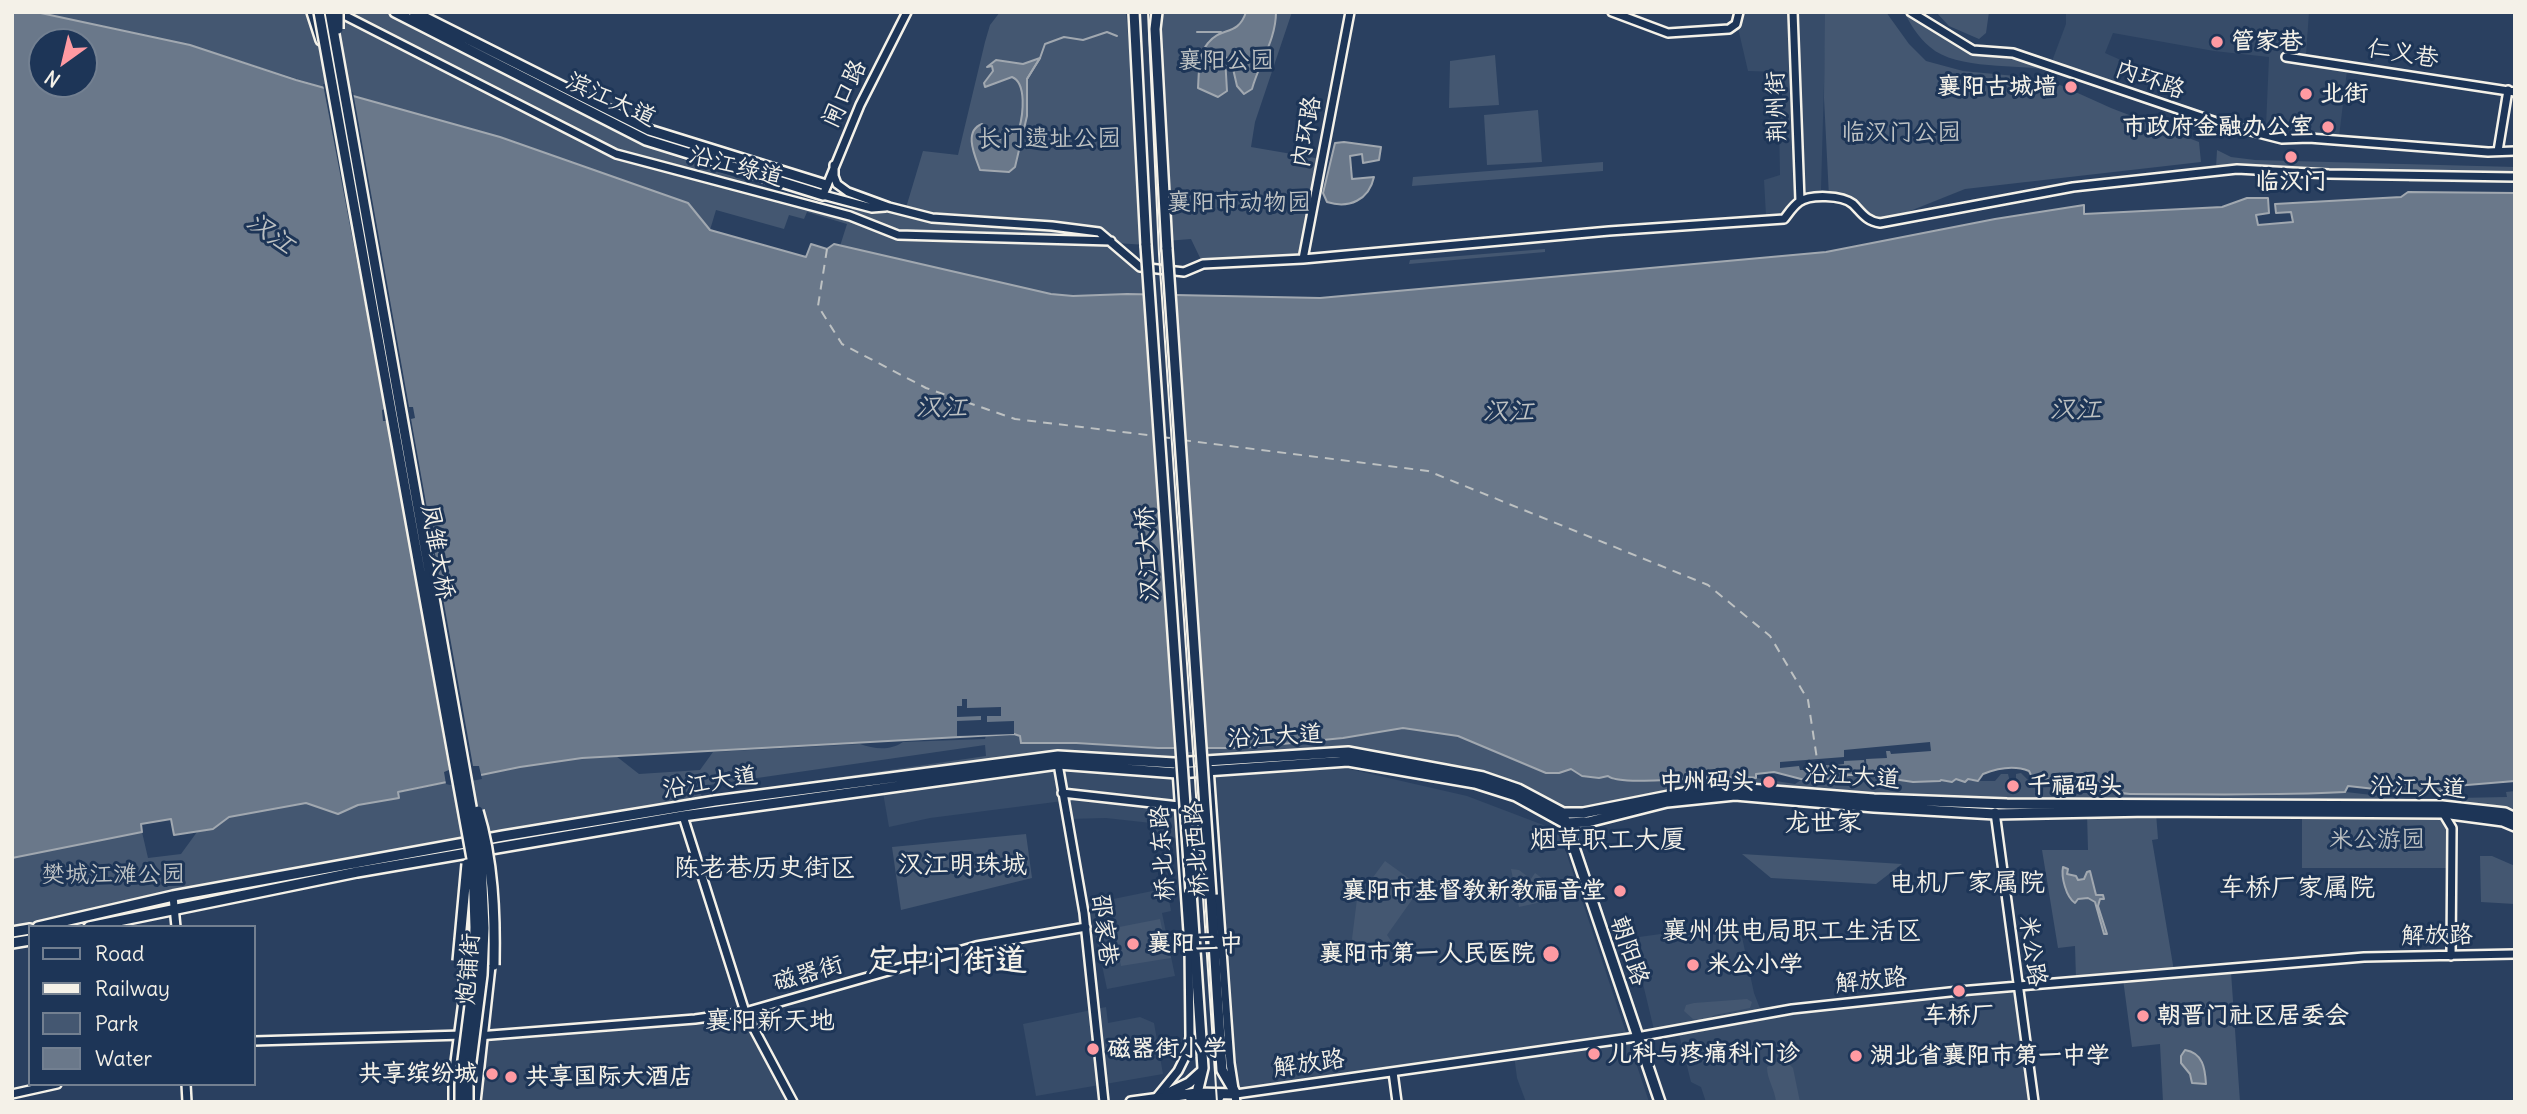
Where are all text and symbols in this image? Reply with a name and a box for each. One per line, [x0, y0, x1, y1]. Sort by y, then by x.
north arrow [28, 28, 98, 98]
place label: 管家巷 [2231, 28, 2303, 56]
marker: 管家巷 [2209, 34, 2225, 50]
street label: 仁义巷 [2365, 34, 2441, 74]
park label: 襄阳公园 [1178, 47, 1274, 75]
street label: 闸口路 [817, 55, 873, 133]
street label: 内环路 [2111, 55, 2189, 105]
text: N [40, 65, 65, 92]
street label: 滨江大道 [561, 67, 661, 133]
street label: 荆州街 [1761, 71, 1793, 143]
place label: 襄阳古城墙 [1937, 73, 2057, 101]
marker: 襄阳古城墙 [2063, 79, 2079, 95]
place label: 北街 [2320, 80, 2368, 108]
marker: 北街 [2298, 86, 2314, 102]
street label: 内环路 [1287, 94, 1327, 170]
place label: 市政府金融办公室 [2122, 113, 2314, 141]
park label: 临汉门公园 [1841, 119, 1961, 147]
marker: 市政府金融办公室 [2320, 119, 2336, 135]
park label: 长门遗址公园 [977, 125, 1121, 153]
street label: 沿江绿道 [686, 141, 786, 193]
marker: 临汉门 [2283, 149, 2299, 165]
place label: 临汉门 [2255, 168, 2327, 196]
park label: 襄阳市动物园 [1167, 189, 1311, 217]
water label: 汉江 [240, 206, 300, 262]
water label: 汉江 [915, 393, 967, 425]
water label: 汉江 [2049, 395, 2101, 427]
water label: 汉江 [1482, 397, 1534, 429]
street label: 凤雏大桥 [414, 502, 460, 602]
street label: 汉江大桥 [1130, 505, 1166, 603]
street label: 沿江大道 [1226, 720, 1324, 754]
street label: 沿江大道 [1803, 759, 1901, 795]
street label: 沿江大道 [660, 761, 760, 805]
place label: 中州码头 [1659, 768, 1755, 796]
place label: 千福码头 [2027, 772, 2123, 800]
street label: 沿江大道 [2370, 772, 2466, 804]
marker: 中州码头 [1761, 774, 1777, 790]
marker: 千福码头 [2005, 778, 2021, 794]
street label: 桥北西路 [1179, 800, 1215, 898]
street label: 桥北东路 [1145, 804, 1181, 902]
district label: 龙世家 [1784, 808, 1862, 840]
district label: 烟草职工大厦 [1530, 825, 1686, 857]
park label: 米公游园 [2329, 826, 2425, 854]
district label: 汉江明珠城 [897, 850, 1027, 882]
district label: 陈老巷历史街区 [674, 853, 856, 885]
park label: 樊城江滩公园 [41, 861, 185, 889]
district label: 电机厂家属院 [1889, 868, 2045, 900]
district label: 车桥厂家属院 [2219, 873, 2375, 905]
place label: 襄阳市基督教新教福音堂 [1342, 877, 1606, 905]
marker: 襄阳市基督教新教福音堂 [1612, 883, 1628, 899]
street label: 邵家巷 [1085, 893, 1123, 967]
street label: 朝阳路 [1604, 912, 1654, 990]
street label: 米公路 [2013, 913, 2051, 989]
district label: 襄州供电局职工生活区 [1662, 916, 1922, 948]
street label: 解放路 [2401, 921, 2473, 951]
legend [28, 925, 256, 1086]
place label: 襄阳二中 [1147, 930, 1243, 958]
street label: 炮铺街 [452, 932, 486, 1006]
marker: 襄阳二中 [1125, 936, 1141, 952]
text: Road [95, 940, 144, 967]
place label: 襄阳市第一人民医院 [1319, 940, 1535, 968]
district label: 定中门街道 [867, 943, 1027, 981]
marker: 襄阳市第一人民医院 [1541, 944, 1561, 964]
street label: 磁器街 [769, 950, 847, 998]
place label: 米公小学 [1707, 951, 1803, 979]
marker: 米公小学 [1685, 957, 1701, 973]
street label: 解放路 [1834, 963, 1908, 999]
text: Railway [95, 975, 170, 1002]
marker: 车桥厂 [1951, 983, 1967, 999]
place label: 车桥厂 [1923, 1002, 1995, 1030]
place label: 朝晋门社区居委会 [2157, 1002, 2349, 1030]
district label: 襄阳新天地 [705, 1006, 835, 1038]
marker: 朝晋门社区居委会 [2135, 1008, 2151, 1024]
text: Park [95, 1010, 138, 1037]
place label: 磁器街小学 [1107, 1035, 1227, 1063]
place label: 儿科与疼痛科门诊 [1608, 1040, 1800, 1068]
marker: 磁器街小学 [1085, 1041, 1101, 1057]
place label: 湖北省襄阳市第一中学 [1870, 1042, 2110, 1070]
text: Water [95, 1045, 152, 1072]
street label: 解放路 [1271, 1045, 1347, 1083]
marker: 儿科与疼痛科门诊 [1586, 1046, 1602, 1062]
marker: 湖北省襄阳市第一中学 [1848, 1048, 1864, 1064]
place label: 共享缤纷城 [358, 1060, 478, 1088]
place label: 共享国际大酒店 [525, 1063, 693, 1091]
marker: 共享缤纷城 [484, 1066, 500, 1082]
marker: 共享国际大酒店 [503, 1069, 519, 1085]

